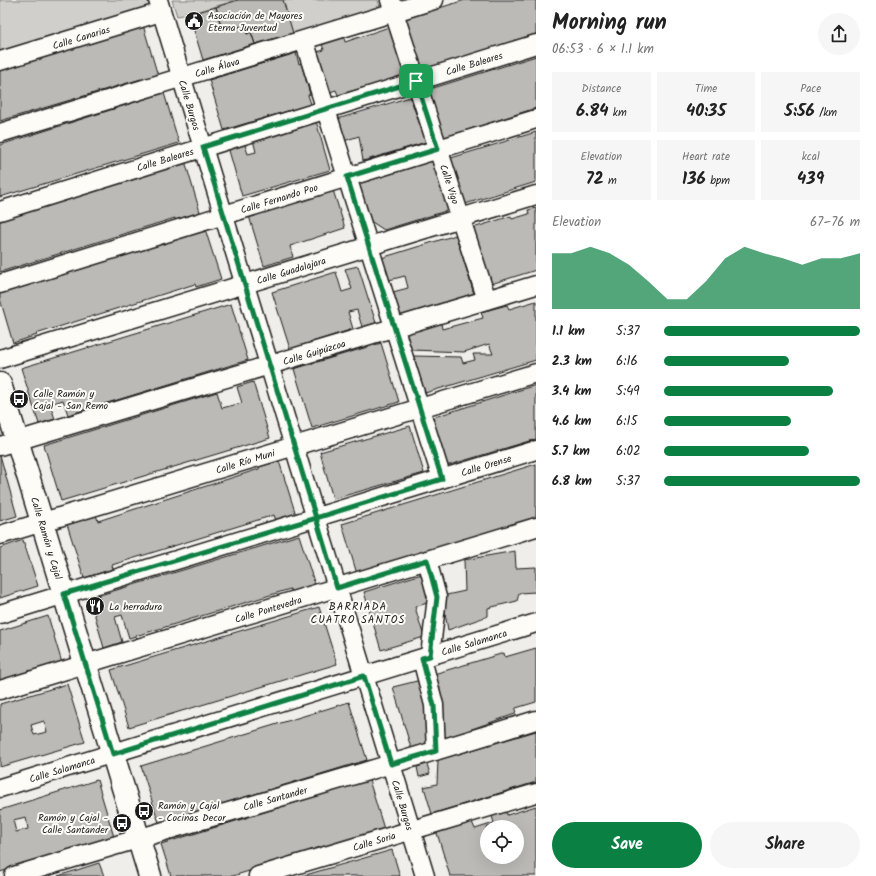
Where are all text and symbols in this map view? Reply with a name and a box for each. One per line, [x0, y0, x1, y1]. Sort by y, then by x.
text: Morning run [552, 6, 667, 41]
place label: Asociación de Mayores Eterna Juventud [208, 8, 303, 36]
public building icon: Asociación de Mayores Eterna Juventud [183, 10, 205, 32]
button: share [818, 13, 860, 55]
street label: Calle Canarias [51, 21, 113, 54]
text: 06:53 · 6 × 1.1 km [552, 39, 654, 60]
street label: Calle Baleares [444, 47, 505, 80]
street label: Calle Álava [193, 53, 242, 82]
pin [399, 64, 433, 98]
icon: arrive [405, 70, 427, 92]
street label: Calle Burgos [174, 78, 205, 133]
text: Distance [582, 80, 621, 98]
text: Time [695, 80, 717, 98]
text: Pace [800, 80, 821, 98]
text: 6.84 [576, 98, 608, 125]
text: 40:35 [686, 98, 726, 125]
text: 5:56 [784, 98, 815, 125]
text: km [608, 104, 627, 122]
text: /km [815, 104, 837, 122]
street label: Calle Baleares [135, 143, 196, 176]
text: Elevation [581, 148, 622, 166]
text: Heart rate [682, 148, 730, 166]
text: kcal [802, 148, 820, 166]
street label: Calle Vigo [435, 162, 463, 207]
text: 72 [586, 166, 604, 193]
text: 136 [682, 166, 706, 193]
text: 439 [797, 166, 824, 193]
text: m [604, 172, 617, 190]
text: bpm [706, 172, 730, 190]
street label: Calle Fernando Poo [238, 179, 321, 218]
text: Elevation [552, 212, 601, 233]
text: 67–76 m [810, 212, 860, 233]
street label: Calle Guadalajara [255, 253, 328, 289]
text: 1.1 km [552, 321, 585, 342]
text: 5:37 [616, 321, 640, 342]
street label: Calle Guipúzcoa [281, 336, 348, 370]
text: 2.3 km [552, 351, 592, 372]
text: 6:16 [616, 351, 638, 372]
text: 3.4 km [552, 381, 591, 402]
text: 5:49 [616, 381, 640, 402]
place label: Calle Ramón y Cajal - San Remo [33, 386, 109, 414]
bus stop icon: Calle Ramón y Cajal - San Remo [8, 388, 30, 410]
text: 4.6 km [552, 411, 591, 432]
text: 6:15 [616, 411, 638, 432]
text: 5.7 km [552, 441, 590, 462]
text: 6:02 [616, 441, 640, 462]
street label: Calle Río Muni [214, 445, 278, 479]
street label: Calle Orense [459, 451, 514, 481]
text: 6.8 km [552, 471, 592, 492]
text: 5:37 [616, 471, 640, 492]
street label: Calle Ramón y Cajal [26, 495, 66, 582]
street label: Calle Pontevedra [233, 592, 304, 628]
restaurant icon: La herradura [84, 595, 106, 617]
district label: BARRIADA CUATRO SANTOS [311, 598, 405, 629]
place label: La herradura [109, 599, 162, 615]
street label: Calle Salamanca [439, 625, 510, 661]
street label: Calle Salamanca [27, 752, 98, 788]
street label: Calle Burgos [387, 778, 418, 833]
street label: Calle Santander [241, 782, 310, 816]
place label: Ramón y Cajal - Cocinas Decor [158, 798, 226, 826]
bus stop icon: Ramón y Cajal - Cocinas Decor [133, 800, 155, 822]
place label: Ramón y Cajal - Calle Santander [38, 810, 109, 838]
bus stop icon: Ramón y Cajal - Calle Santander [111, 812, 133, 834]
map controls [480, 820, 524, 864]
button: locate [480, 820, 524, 864]
button: Save [552, 822, 702, 868]
button: Share [710, 822, 860, 868]
street label: Calle Soria [351, 828, 398, 856]

